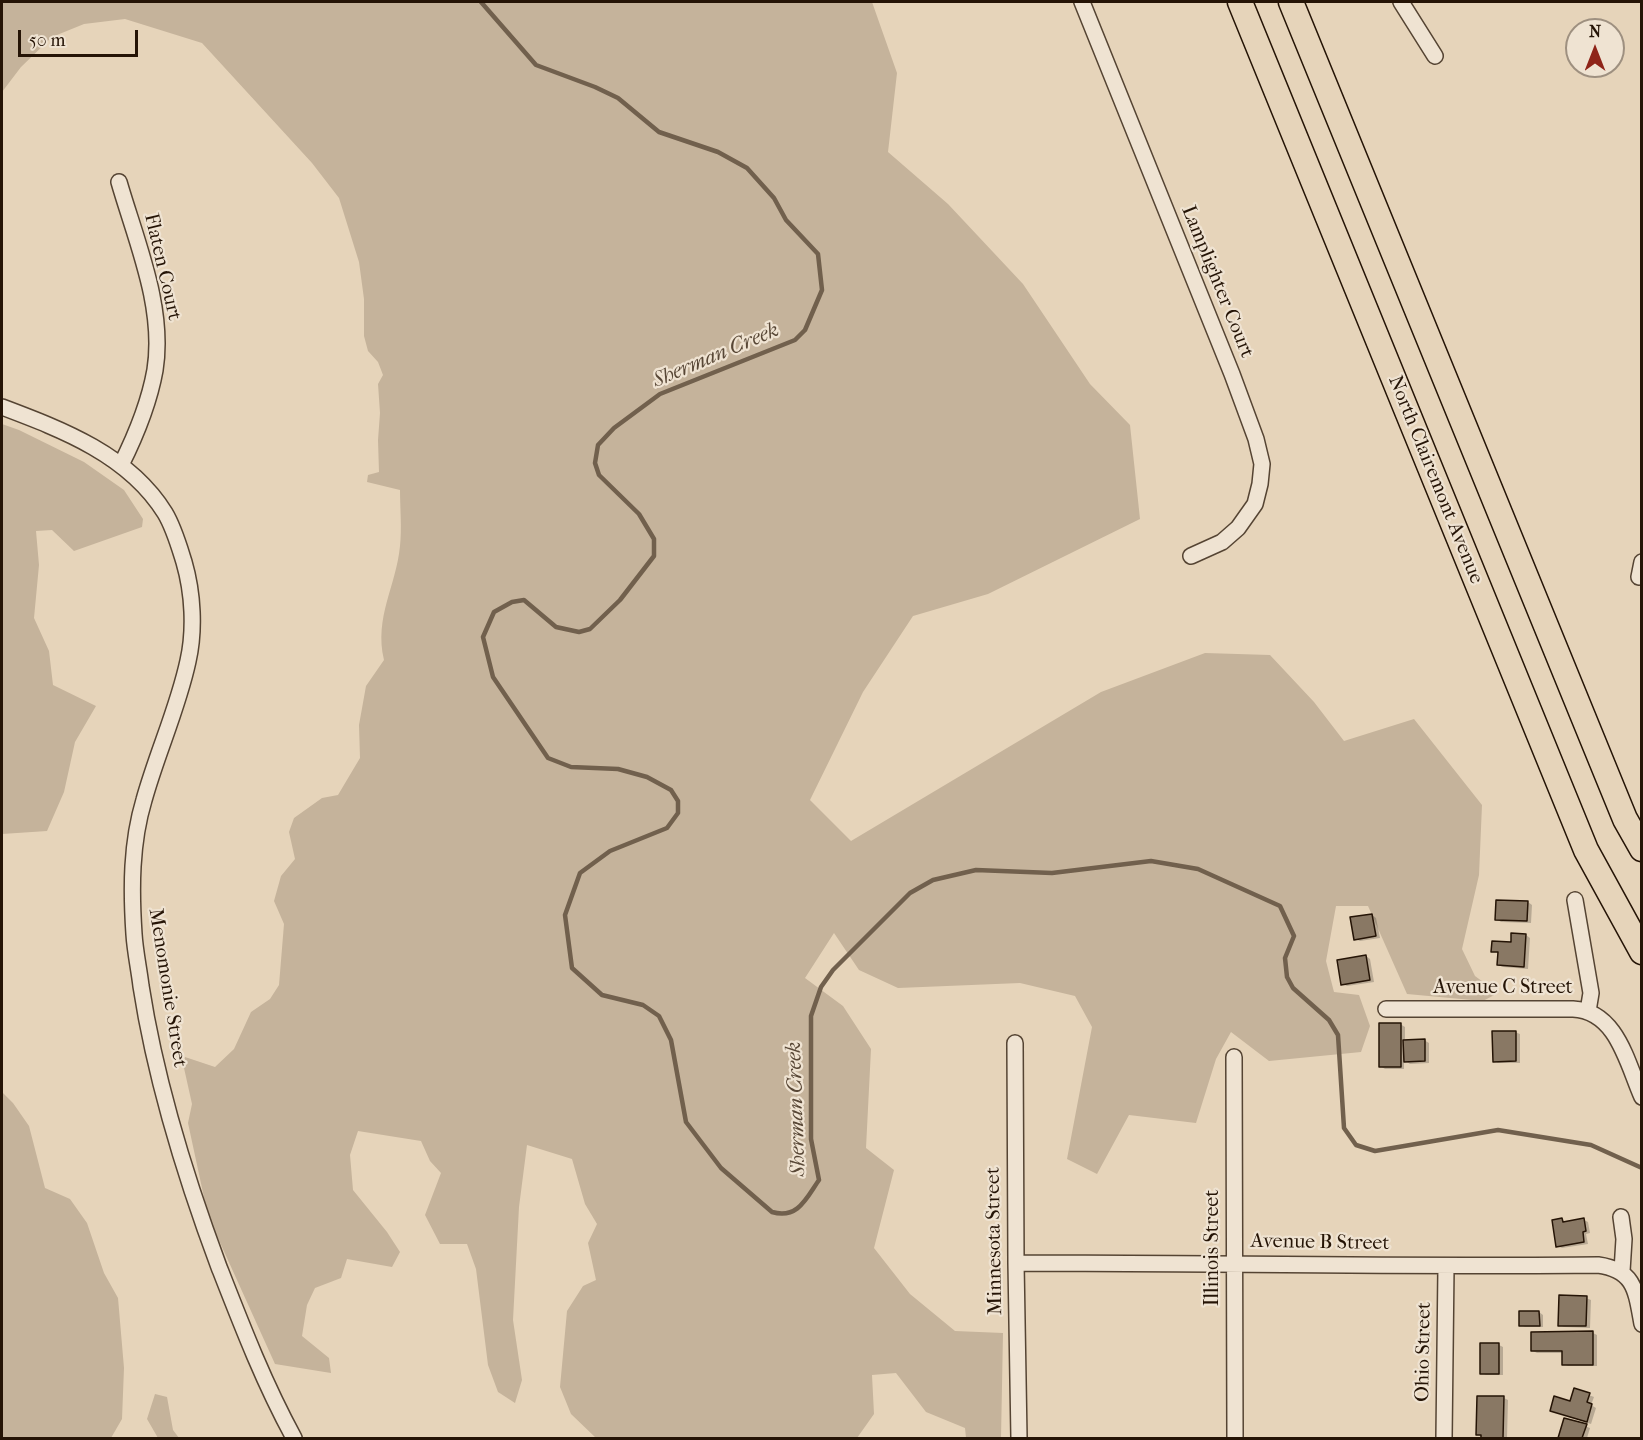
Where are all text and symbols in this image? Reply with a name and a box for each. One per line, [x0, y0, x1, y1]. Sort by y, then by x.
scale bar [21, 18, 141, 56]
north arrow [1565, 18, 1625, 78]
text: N [1589, 22, 1601, 41]
text: 50 m [29, 30, 65, 51]
street label: Lamplighter Court [1176, 202, 1258, 362]
street label: Flaten Court [138, 211, 186, 323]
water label: Sherman Creek [649, 318, 783, 394]
street label: North Clairemont Avenue [1382, 372, 1488, 588]
street label: Menomonie Street [143, 907, 191, 1069]
street label: Avenue C Street [1433, 976, 1573, 1000]
water label: Sherman Creek [782, 1041, 812, 1177]
street label: Minnesota Street [982, 1167, 1008, 1315]
street label: Illinois Street [1201, 1190, 1225, 1306]
street label: Avenue B Street [1250, 1230, 1390, 1256]
street label: Ohio Street [1411, 1302, 1437, 1402]

